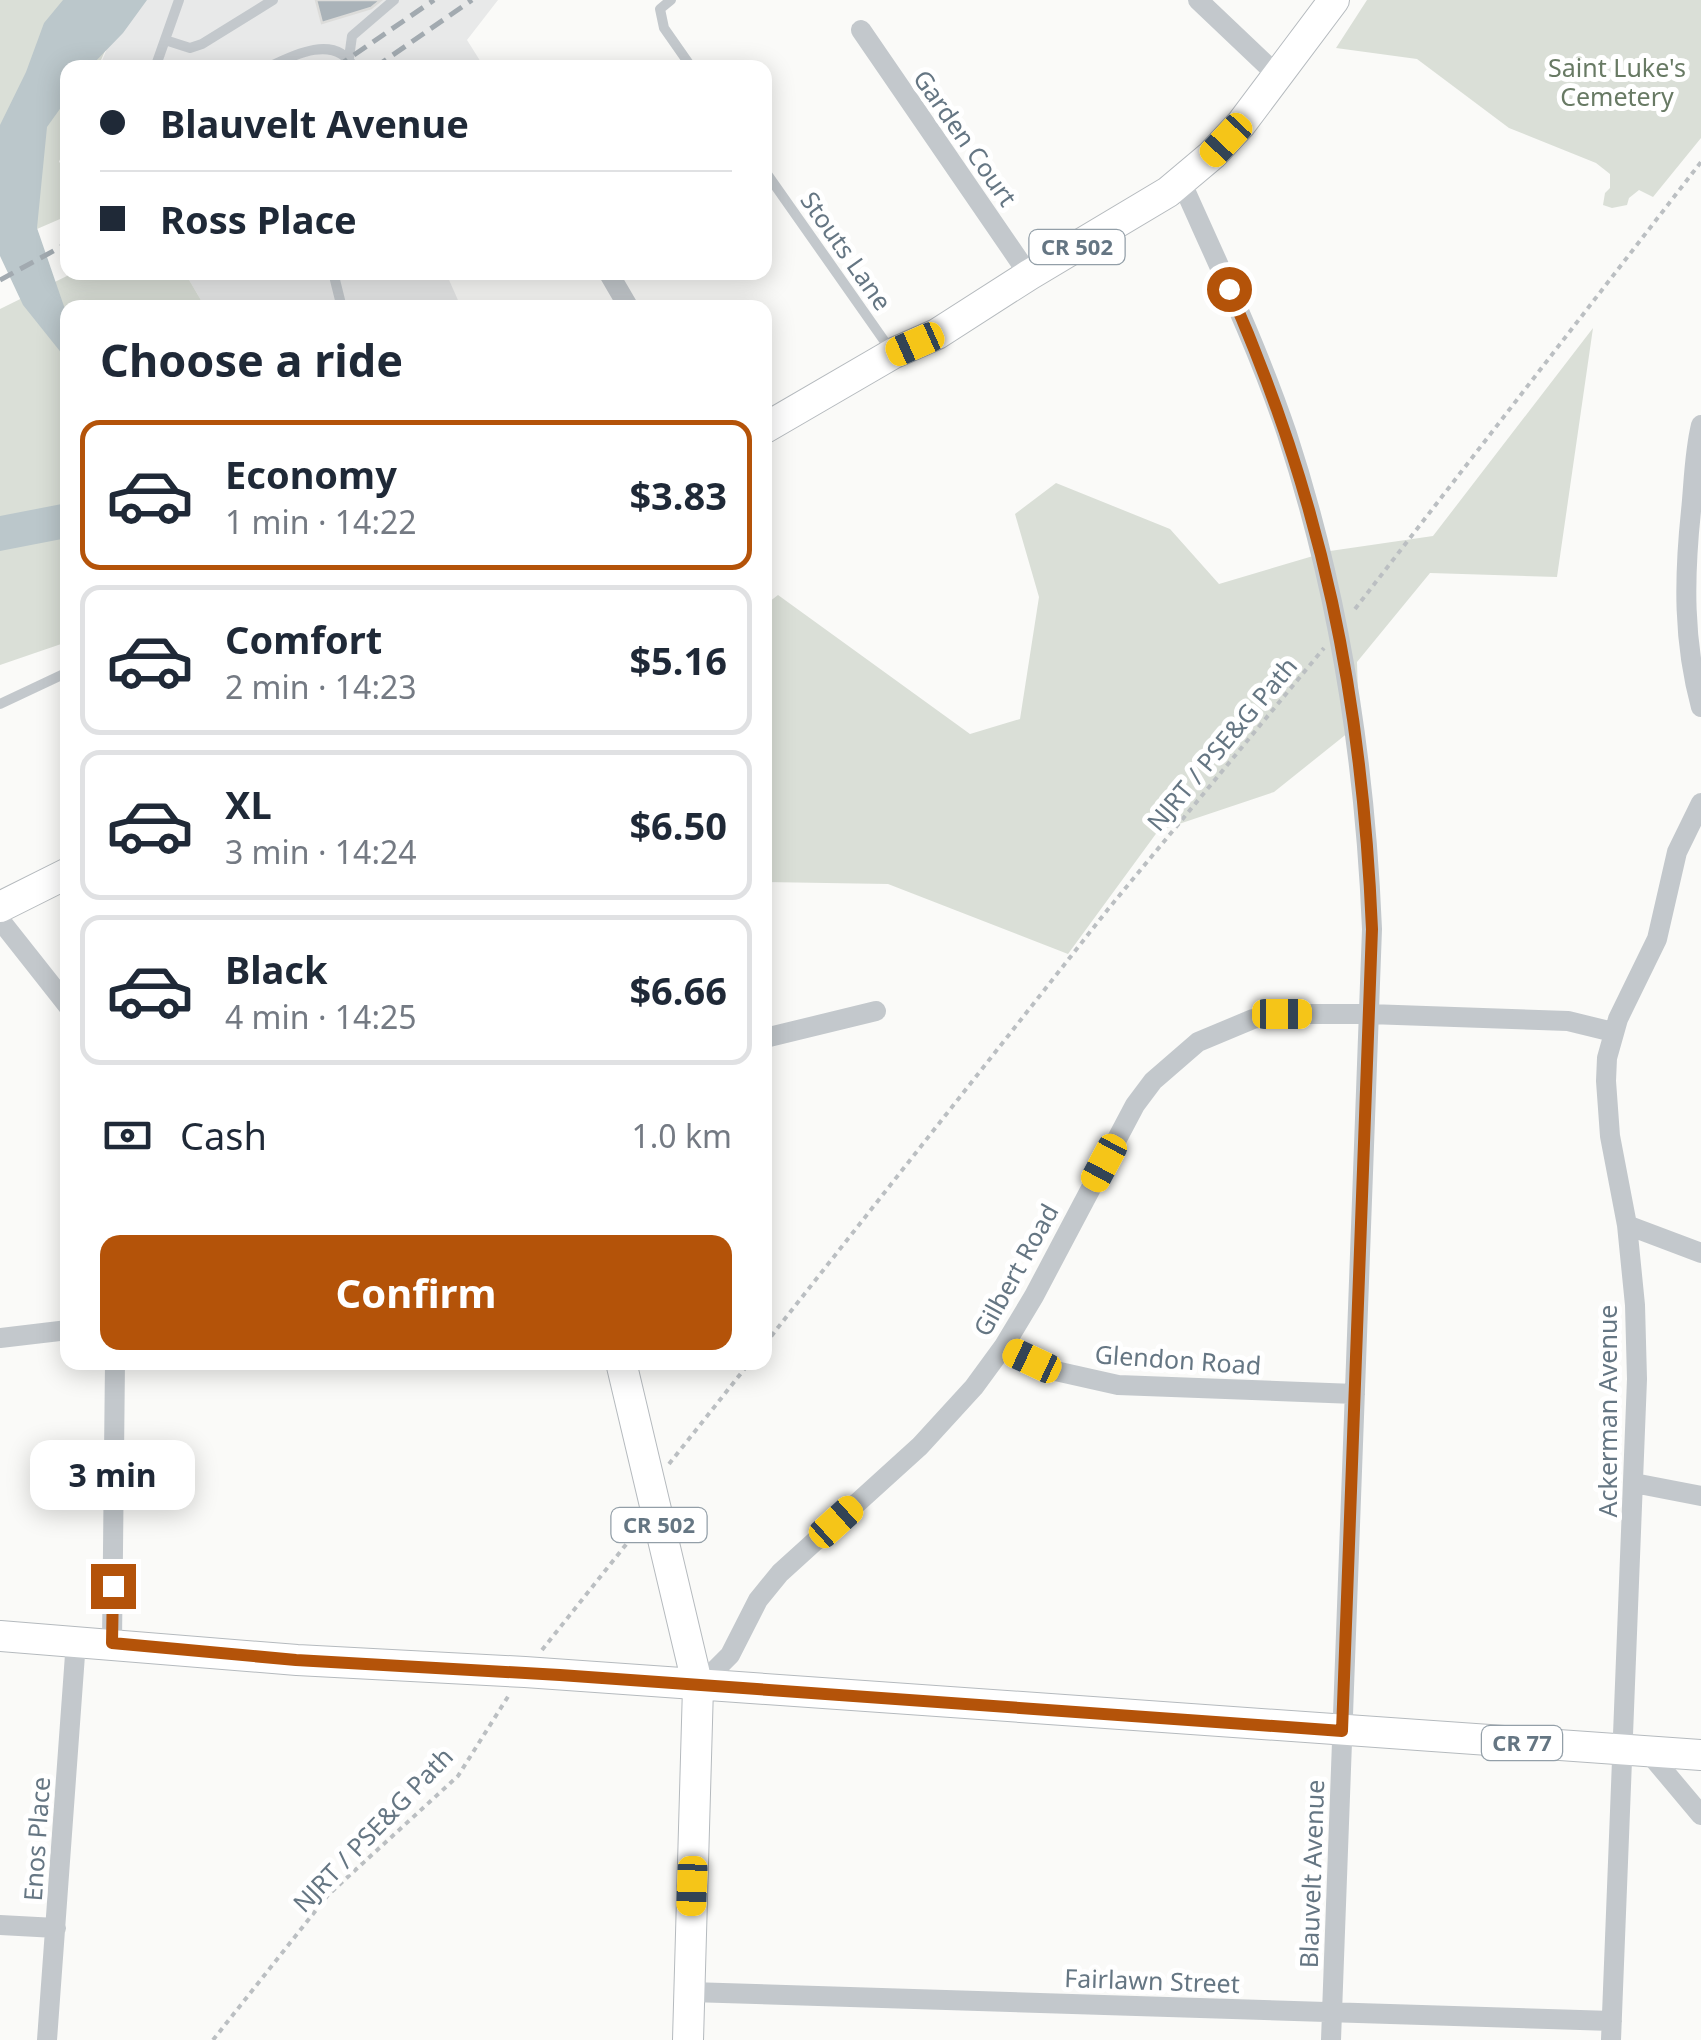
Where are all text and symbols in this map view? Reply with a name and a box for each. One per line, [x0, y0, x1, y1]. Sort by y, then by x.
park label: Saint Luke's Cemetery [1548, 50, 1686, 113]
street label: Garden Court [906, 62, 1025, 212]
text: Blauvelt Avenue [160, 97, 469, 149]
car [1195, 108, 1257, 172]
street label: Stouts Lane [793, 184, 900, 317]
text: Ross Place [160, 193, 357, 245]
road number: CR 502 [1030, 230, 1124, 264]
route start [1207, 267, 1252, 312]
car [881, 318, 949, 370]
text: Choose a ride [100, 329, 403, 390]
text: Economy [225, 448, 397, 500]
icon: car [105, 450, 195, 540]
text: $3.83 [629, 469, 727, 521]
text: 1 min · 14:22 [225, 500, 417, 543]
text: Comfort [225, 613, 382, 665]
icon: car [105, 615, 195, 705]
text: $5.16 [629, 634, 727, 686]
street label: NJRT / PSE&G Path [1138, 649, 1304, 837]
text: 2 min · 14:23 [225, 665, 417, 708]
text: XL [225, 778, 272, 830]
icon: car [105, 780, 195, 870]
text: $6.50 [629, 799, 727, 851]
text: 3 min · 14:24 [225, 830, 417, 873]
text: Black [225, 943, 328, 995]
icon: car [105, 945, 195, 1035]
text: $6.66 [629, 964, 727, 1016]
text: 4 min · 14:25 [225, 995, 417, 1038]
car [1252, 999, 1312, 1029]
icon: cash [100, 1108, 155, 1163]
text: Cash [180, 1109, 267, 1161]
text: 1.0 km [631, 1114, 732, 1157]
car [1077, 1129, 1131, 1197]
street label: Gilbert Road [965, 1197, 1066, 1342]
button: Confirm [100, 1235, 732, 1350]
street label: Ackerman Avenue [1590, 1305, 1624, 1517]
car [998, 1335, 1066, 1387]
street label: Glendon Road [1094, 1336, 1262, 1382]
callout: 3 min [31, 1441, 196, 1511]
text: 3 min [68, 1453, 157, 1496]
car [804, 1491, 868, 1553]
road number: CR 502 [612, 1508, 706, 1542]
route end [91, 1564, 136, 1609]
road number: CR 77 [1482, 1726, 1562, 1760]
street label: NJRT / PSE&G Path [285, 1739, 460, 1919]
street label: Enos Place [15, 1776, 57, 1902]
street label: Blauvelt Avenue [1291, 1779, 1331, 1969]
car [676, 1855, 708, 1917]
street label: Fairlawn Street [1064, 1960, 1240, 2000]

